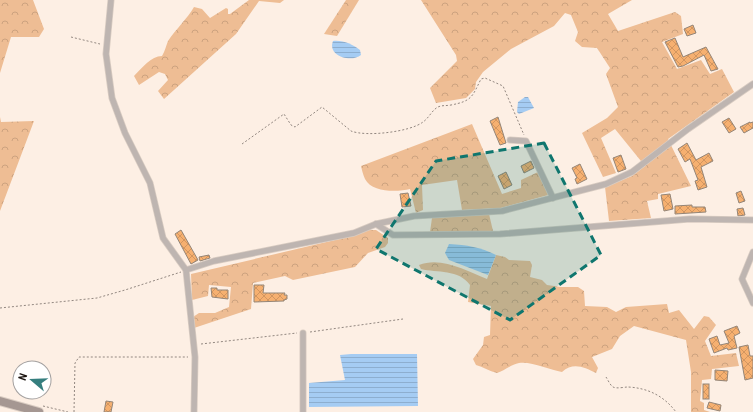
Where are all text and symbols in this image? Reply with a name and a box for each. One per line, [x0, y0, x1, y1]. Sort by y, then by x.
north arrow [12, 360, 52, 400]
text: N [16, 371, 30, 382]

